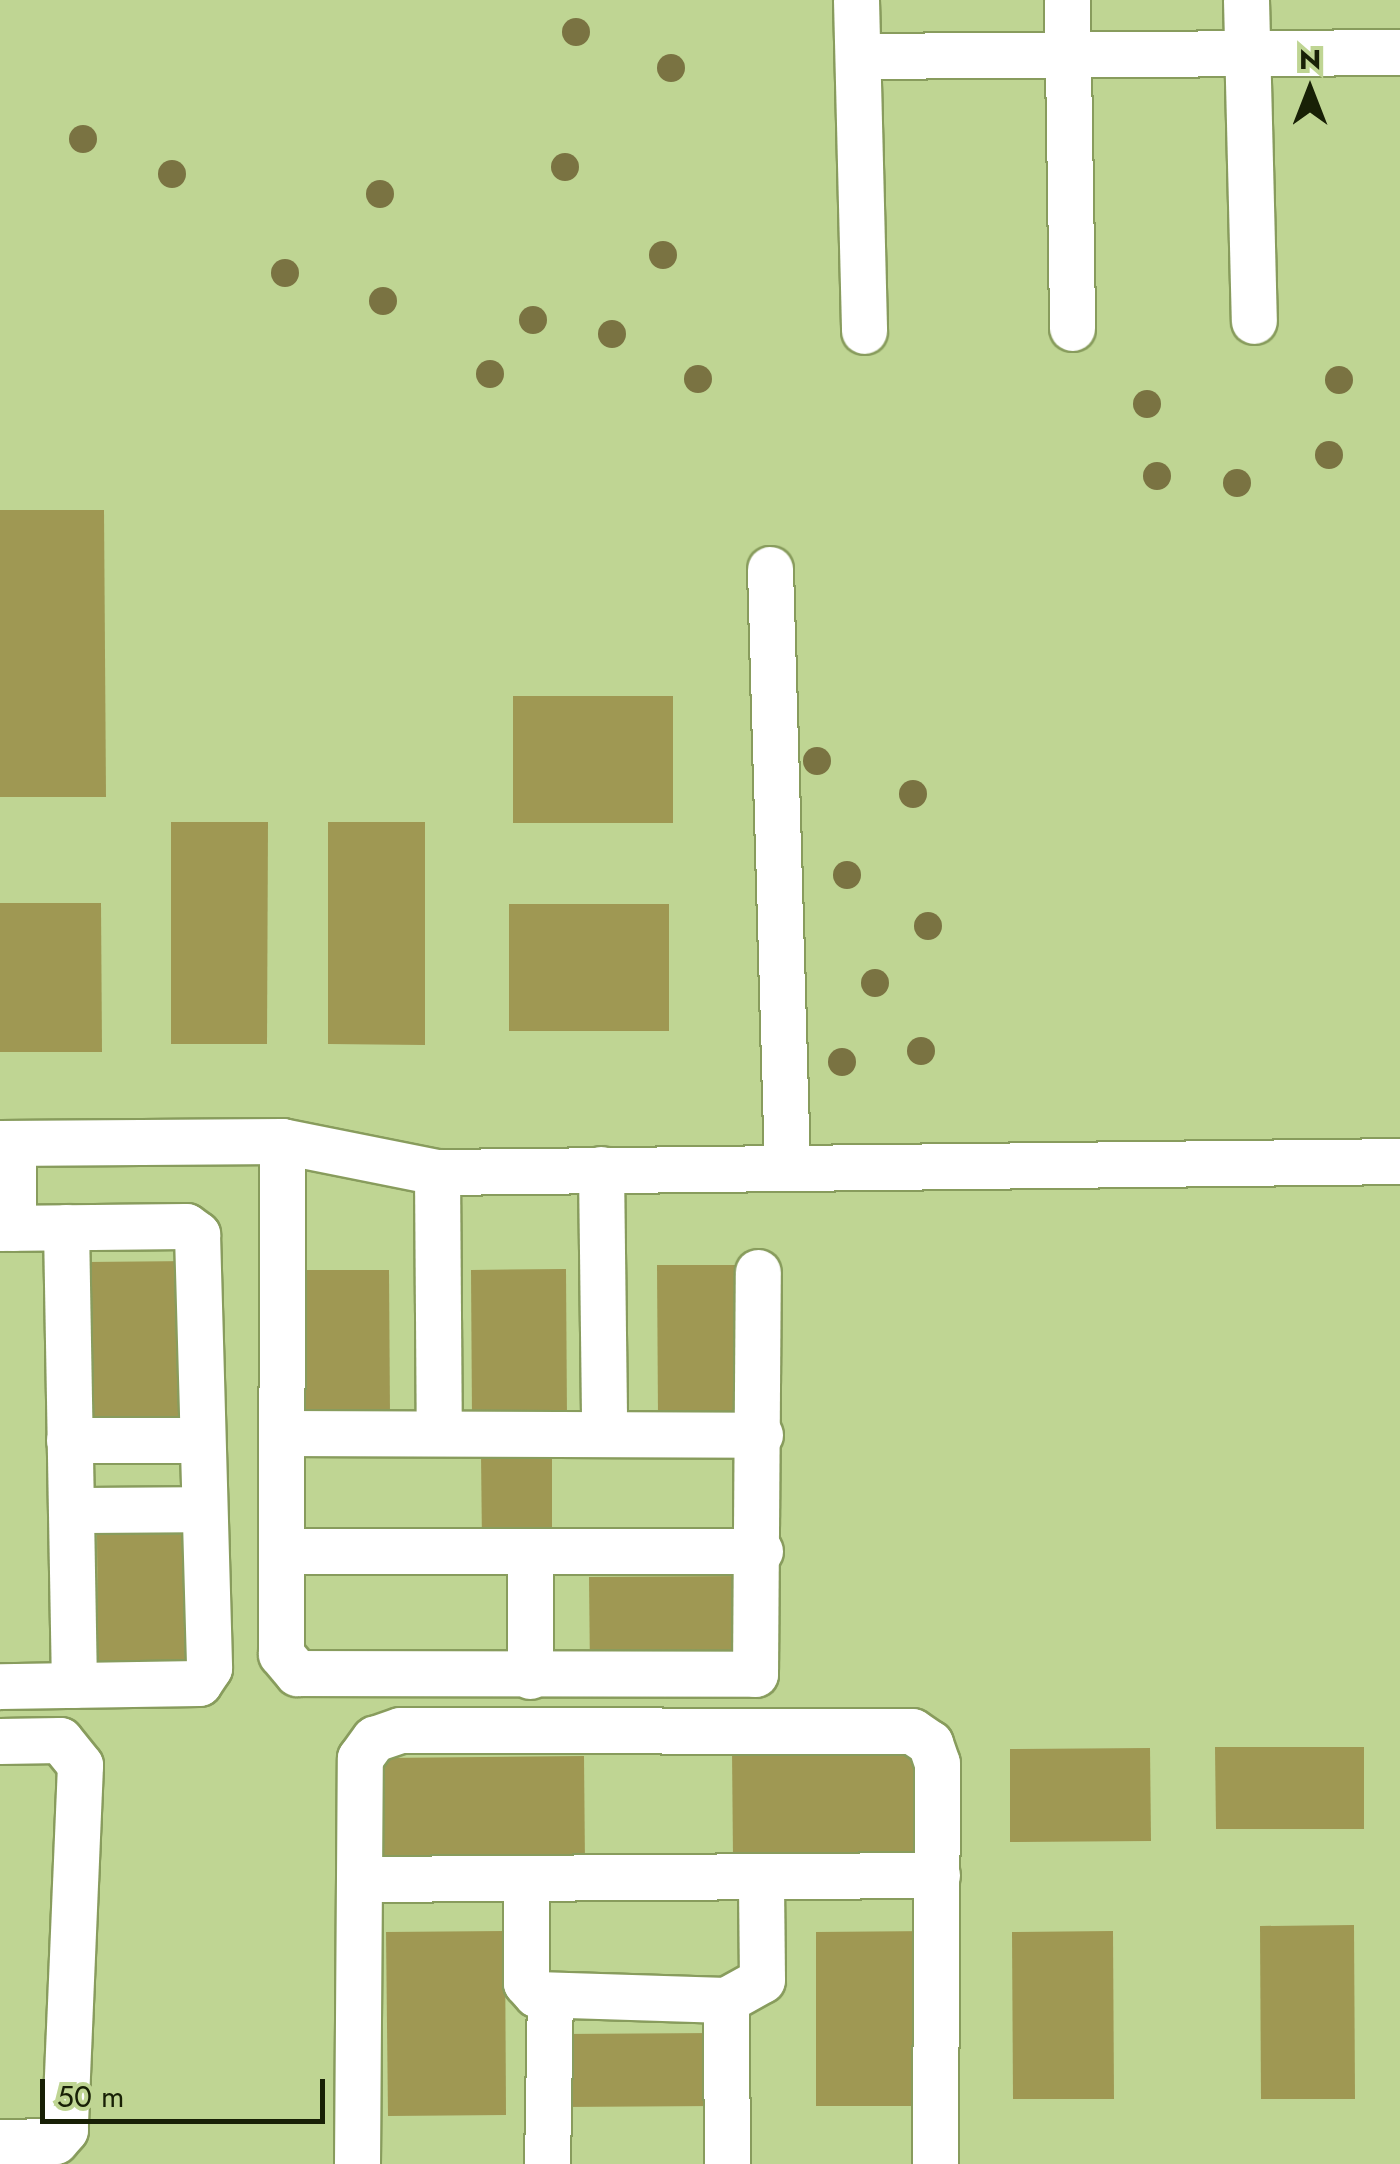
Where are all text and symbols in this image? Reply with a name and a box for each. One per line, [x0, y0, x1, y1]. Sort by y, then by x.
text: N [1299, 39, 1321, 80]
north arrow [1260, 40, 1360, 140]
scale bar [45, 2059, 330, 2121]
text: 50 m [57, 2075, 124, 2118]

